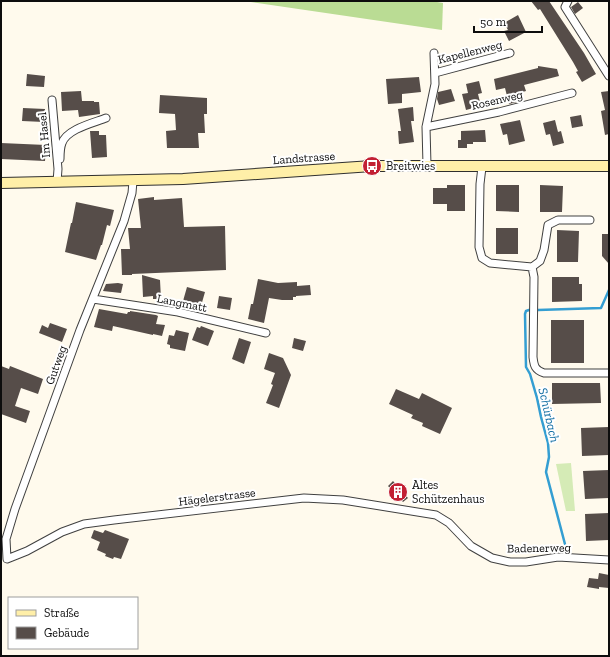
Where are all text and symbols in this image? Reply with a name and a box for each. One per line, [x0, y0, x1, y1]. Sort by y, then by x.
scale bar [474, 8, 542, 34]
text: 50 m [480, 15, 507, 29]
street label: Kapellenweg [436, 37, 504, 67]
street label: Rosenweg [470, 87, 524, 113]
street label: Im Hasel [35, 112, 53, 158]
street label: Landstrasse [272, 149, 336, 167]
bus stop icon: Breitwies [361, 155, 383, 177]
place label: Breitwies [386, 159, 435, 173]
street label: Langmatt [156, 291, 209, 315]
street label: Gutweg [42, 343, 70, 387]
water label: Schürbach [535, 386, 563, 444]
place label: Altes Schützenhaus [412, 478, 484, 506]
building icon: Altes Schützenhaus [387, 481, 409, 503]
street label: Hägelerstrasse [178, 485, 257, 509]
street label: Badenerweg [507, 540, 572, 556]
legend [8, 597, 138, 649]
text: Straße [44, 606, 80, 620]
text: Gebäude [44, 626, 89, 640]

